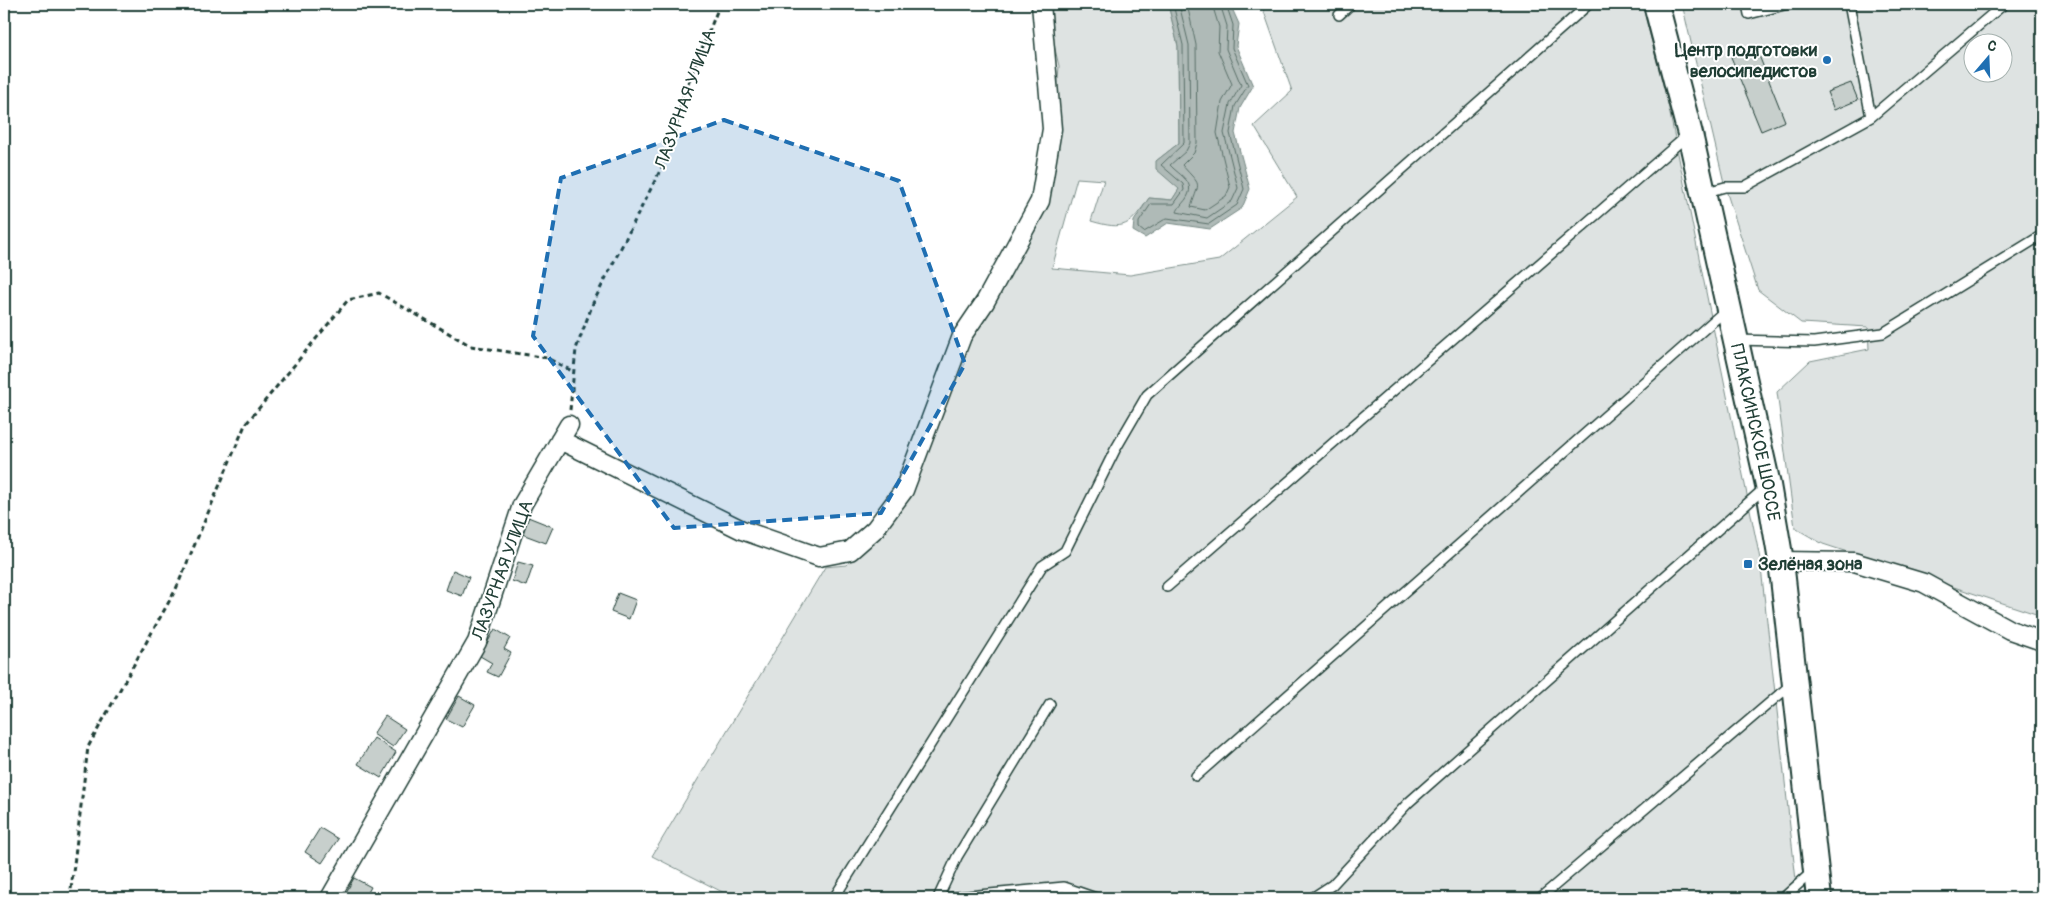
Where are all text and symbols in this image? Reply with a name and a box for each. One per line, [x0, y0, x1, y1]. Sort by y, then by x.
street label: ЛАЗУРНАЯ УЛИЦА [649, 26, 722, 173]
north arrow [1964, 32, 2014, 82]
text: С [1985, 37, 1999, 56]
place label: Центр подготовки велосипедистов [1675, 39, 1817, 83]
marker: Центр подготовки велосипедистов [1821, 54, 1833, 66]
street label: ПЛАКСИНСКОЕ ШОССЕ [1725, 342, 1785, 523]
street label: ЛАЗУРНАЯ УЛИЦА [466, 497, 539, 644]
place label: Зелёная зона [1758, 553, 1863, 576]
marker: Зелёная зона [1742, 558, 1754, 570]

